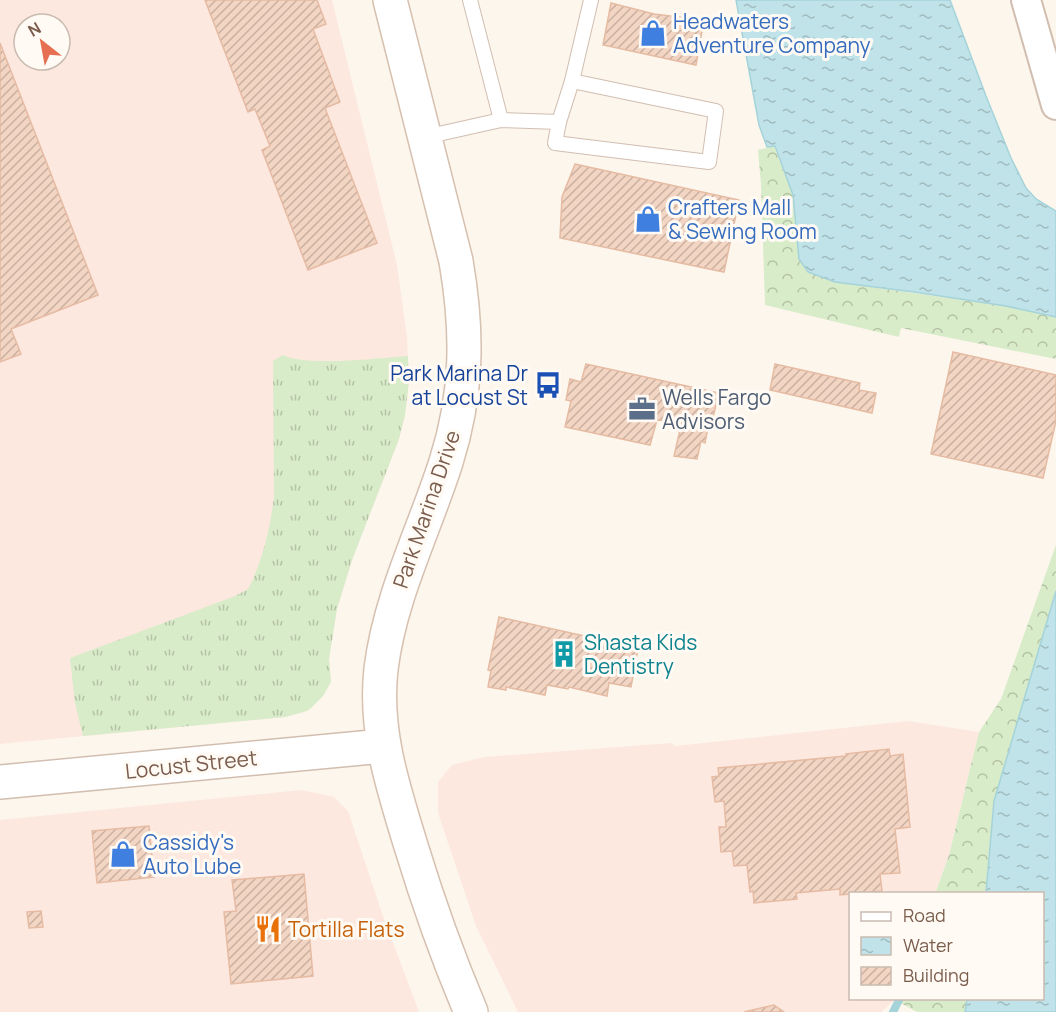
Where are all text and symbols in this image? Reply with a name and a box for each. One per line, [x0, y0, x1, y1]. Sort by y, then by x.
place label: Headwaters Adventure Company [673, 7, 871, 59]
north arrow [12, 12, 72, 72]
text: N [24, 17, 45, 42]
shop icon: Headwaters Adventure Company [638, 18, 668, 48]
place label: Crafters Mall & Sewing Room [668, 193, 817, 245]
shop icon: Crafters Mall & Sewing Room [633, 204, 663, 234]
place label: Park Marina Dr at Locust St [390, 359, 528, 411]
bus stop icon: Park Marina Dr at Locust St [533, 370, 563, 400]
place label: Wells Fargo Advisors [662, 383, 772, 435]
office icon: Wells Fargo Advisors [627, 394, 657, 424]
street label: Park Marina Drive [386, 426, 466, 592]
place label: Shasta Kids Dentistry [584, 628, 697, 680]
building icon: Shasta Kids Dentistry [549, 639, 579, 669]
street label: Locust Street [124, 743, 258, 785]
place label: Cassidy's Auto Lube [143, 828, 241, 880]
shop icon: Cassidy's Auto Lube [108, 839, 138, 869]
legend [849, 892, 1044, 1000]
text: Road [903, 903, 946, 927]
restaurant icon: Tortilla Flats [253, 914, 283, 944]
place label: Tortilla Flats [288, 915, 404, 943]
text: Water [903, 933, 953, 957]
text: Building [903, 963, 969, 987]

